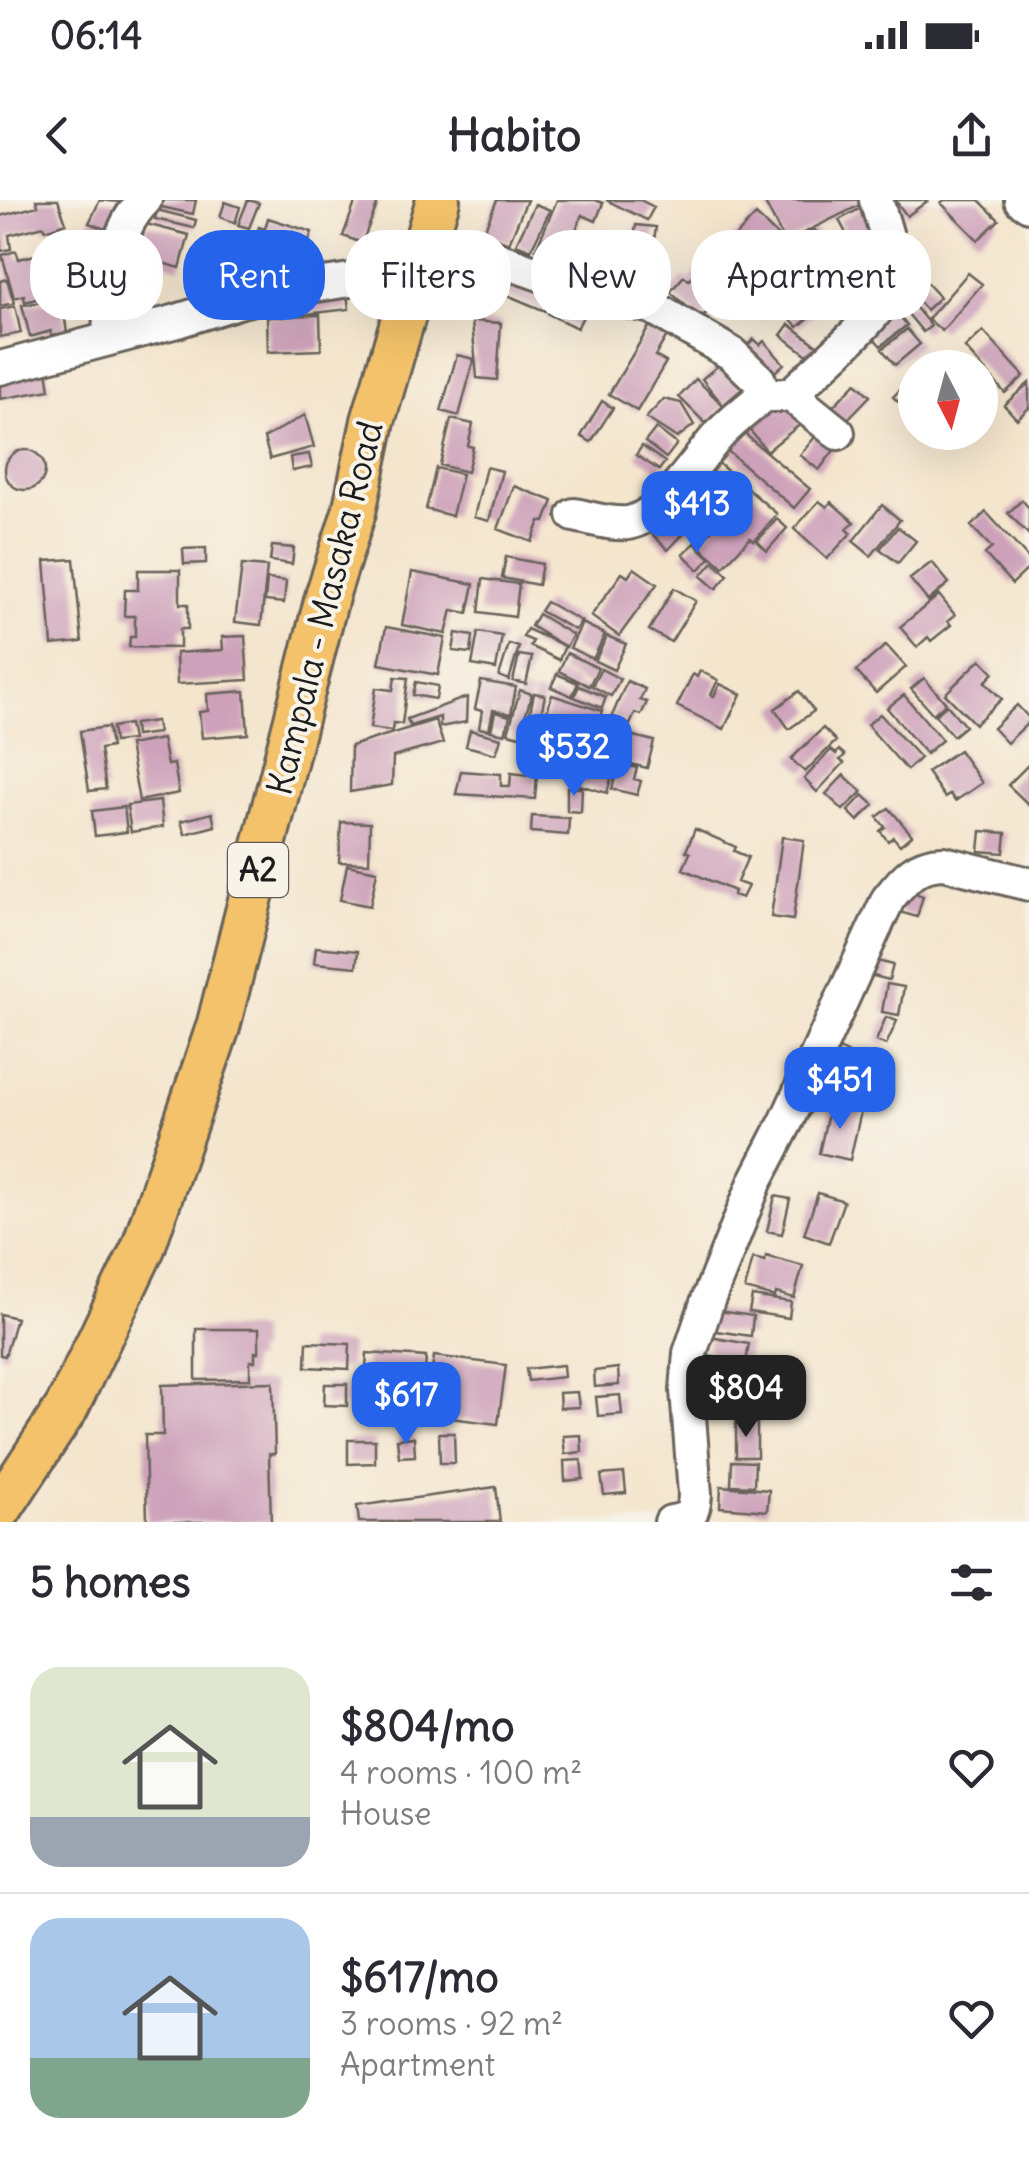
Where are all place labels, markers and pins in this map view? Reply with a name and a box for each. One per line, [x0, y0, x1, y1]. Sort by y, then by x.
pin: $413 [638, 471, 756, 556]
pin: $532 [515, 714, 633, 799]
pin: $451 [781, 1047, 899, 1132]
pin: $804 [687, 1355, 805, 1440]
pin: $617 [347, 1362, 465, 1447]

